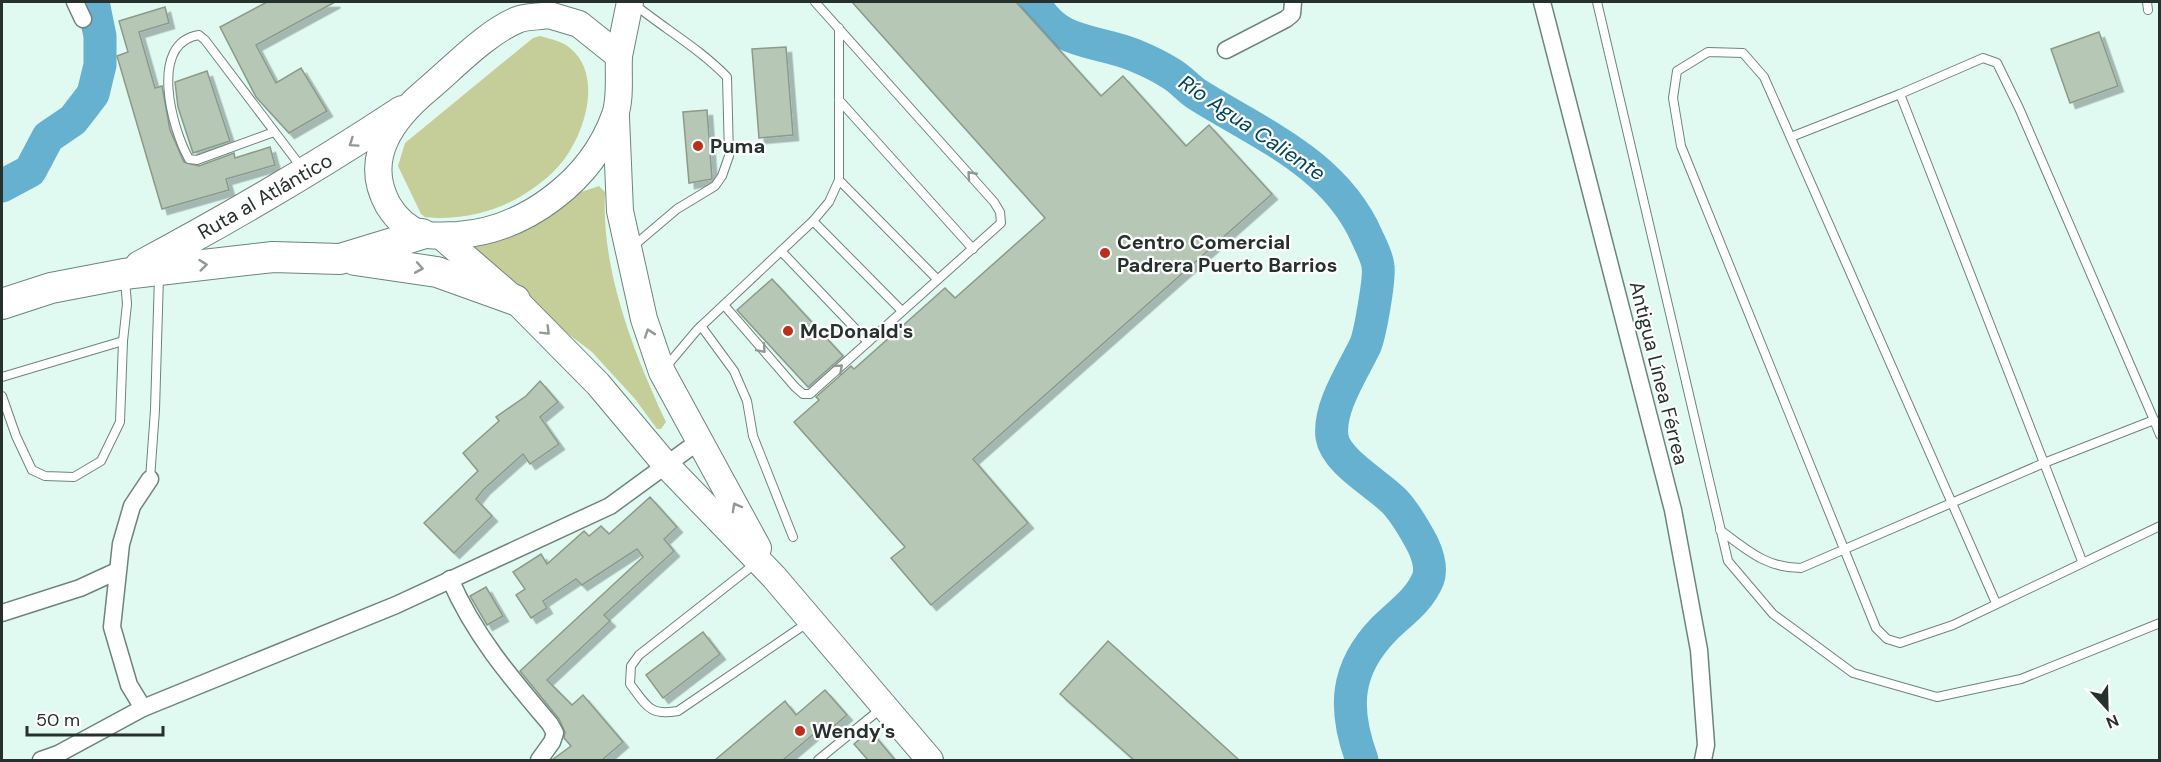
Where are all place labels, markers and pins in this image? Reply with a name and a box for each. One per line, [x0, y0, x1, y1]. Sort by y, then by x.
place label: Puma [710, 133, 765, 159]
marker: Puma [691, 139, 705, 153]
place label: Centro Comercial Padrera Puerto Barrios [1117, 229, 1337, 278]
marker: Centro Comercial Padrera Puerto Barrios [1098, 246, 1112, 260]
place label: McDonald's [800, 318, 913, 344]
marker: McDonald's [781, 324, 795, 338]
place label: Wendy's [812, 718, 895, 744]
marker: Wendy's [793, 724, 807, 738]

